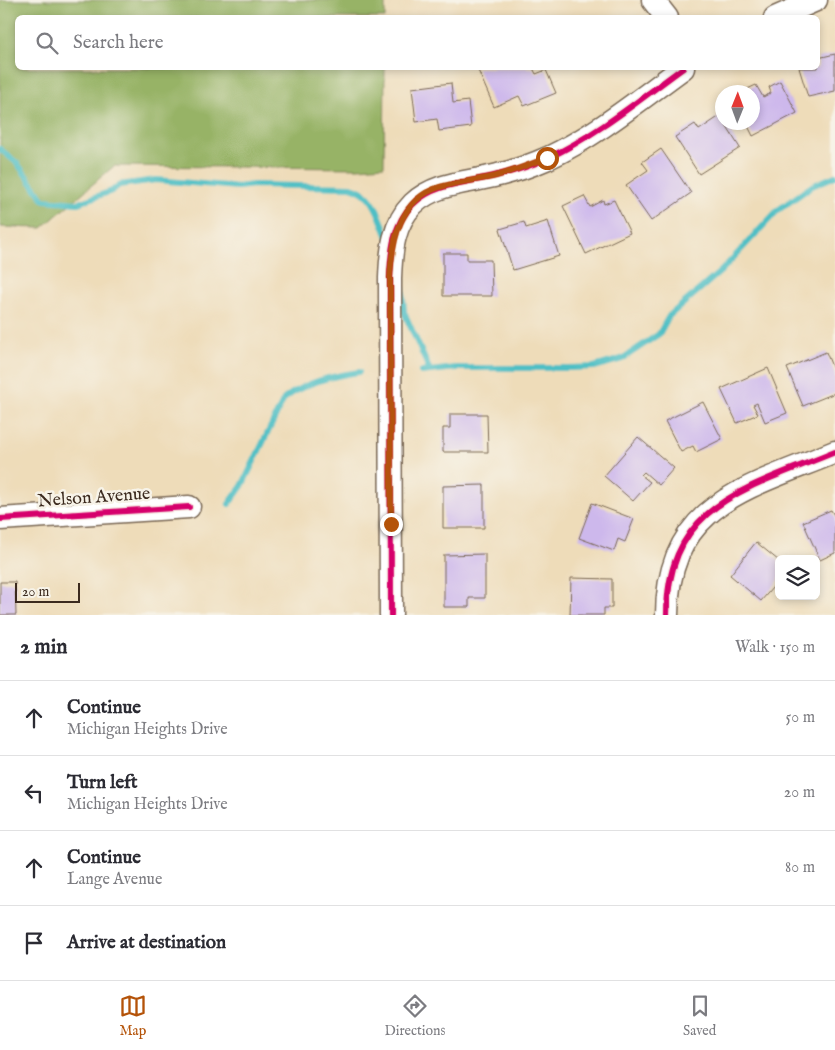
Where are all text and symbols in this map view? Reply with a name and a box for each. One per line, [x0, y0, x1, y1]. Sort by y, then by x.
search box [15, 15, 820, 70]
icon: search [33, 29, 61, 57]
text: Search here [73, 31, 164, 55]
north arrow [715, 85, 760, 130]
route start [536, 147, 559, 170]
street label: Nelson Avenue [37, 483, 151, 513]
route end [380, 513, 403, 536]
map controls [775, 555, 820, 600]
button: layers [775, 555, 820, 600]
scale bar [15, 580, 80, 603]
text: 20 m [22, 583, 49, 601]
text: 2 min [20, 634, 67, 661]
text: Walk · 150 m [735, 638, 815, 658]
text: Continue [67, 696, 141, 720]
icon: ahead [20, 704, 48, 732]
text: 50 m [786, 708, 815, 728]
text: Michigan Heights Drive [67, 720, 228, 740]
text: Turn left [67, 771, 138, 795]
icon: left [20, 779, 48, 807]
text: 20 m [784, 783, 815, 803]
text: Michigan Heights Drive [67, 795, 228, 815]
text: Continue [67, 846, 141, 870]
icon: ahead [20, 854, 48, 882]
text: 80 m [785, 858, 815, 878]
text: Lange Avenue [67, 870, 162, 890]
icon: arrive [20, 929, 48, 957]
text: Arrive at destination [67, 931, 226, 955]
tab: Map [119, 992, 147, 1040]
tab: Directions [384, 992, 445, 1040]
tab: Saved [683, 992, 716, 1040]

